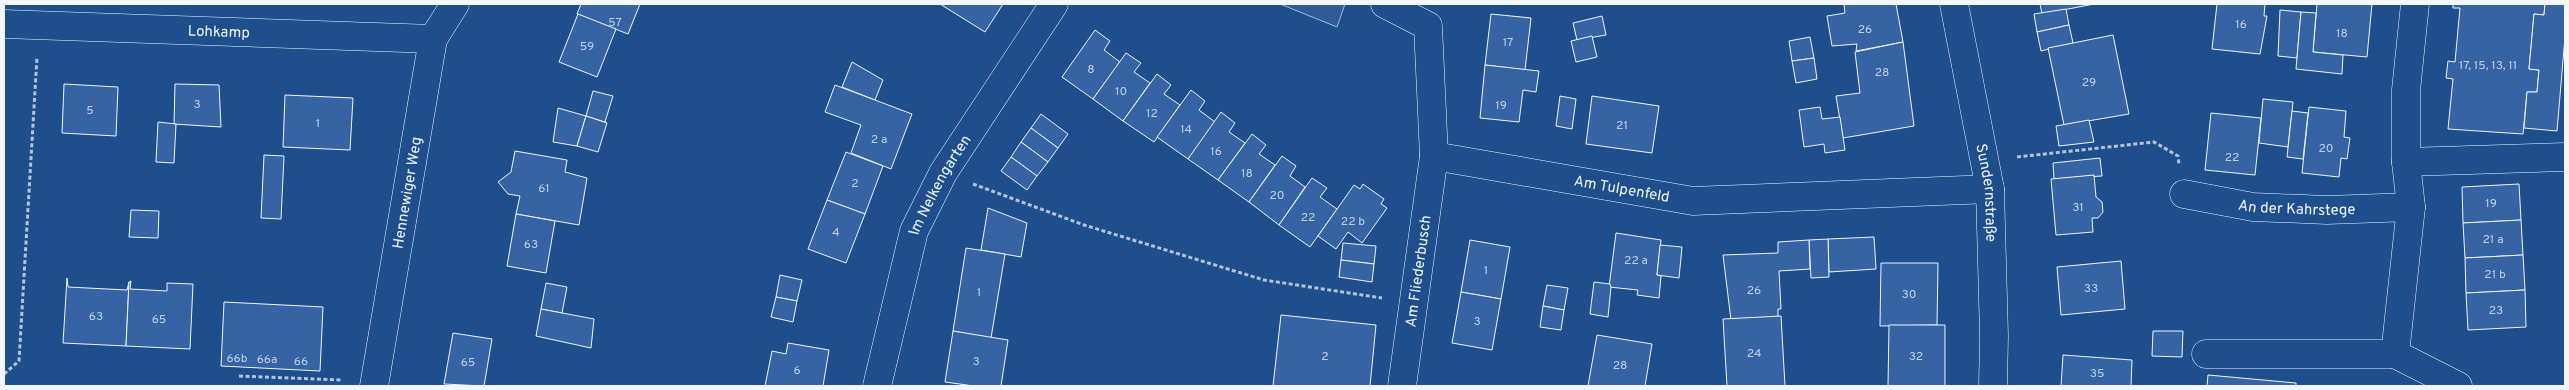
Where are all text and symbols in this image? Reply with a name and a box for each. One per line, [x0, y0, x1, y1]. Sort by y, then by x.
house number: 57 [608, 15, 622, 31]
house number: 16 [2235, 17, 2247, 33]
street label: Lohkamp [187, 22, 250, 44]
house number: 26 [1858, 22, 1872, 38]
house number: 18 [2336, 26, 2348, 42]
house number: 17 [1503, 35, 1513, 51]
house number: 59 [580, 39, 594, 55]
house number: 17, 15, 13, 11 [2459, 58, 2517, 74]
house number: 8 [1087, 62, 1095, 78]
house number: 28 [1875, 65, 1889, 81]
house number: 29 [2082, 75, 2096, 91]
house number: 10 [1115, 84, 1127, 100]
house number: 3 [193, 97, 201, 113]
house number: 19 [1495, 98, 1507, 114]
house number: 5 [86, 103, 94, 119]
house number: 12 [1146, 106, 1158, 122]
house number: 1 [316, 116, 320, 132]
house number: 21 [1616, 118, 1628, 134]
house number: 14 [1180, 122, 1192, 138]
house number: 2 a [871, 132, 887, 148]
street label: Im Nelkengarten [905, 132, 976, 237]
street label: Hennewiger Weg [389, 136, 427, 250]
house number: 20 [2318, 141, 2334, 157]
street label: Sundernstraße [1970, 142, 1999, 242]
house number: 16 [1210, 144, 1222, 160]
house number: 22 [2225, 150, 2239, 166]
house number: 18 [1241, 166, 1253, 182]
street label: Am Tulpenfeld [1572, 172, 1671, 208]
house number: 2 [851, 176, 859, 192]
house number: 61 [538, 181, 550, 197]
house number: 20 [1269, 188, 1285, 204]
street label: An der Kahrstege [2236, 196, 2356, 221]
house number: 19 [2485, 196, 2497, 212]
house number: 31 [2072, 200, 2084, 216]
house number: 22 [1301, 210, 1315, 226]
house number: 22 b [1341, 214, 1365, 230]
street label: Am Fliederbusch [1402, 214, 1437, 329]
house number: 4 [832, 225, 840, 241]
house number: 21 a [2483, 232, 2503, 248]
house number: 63 [524, 237, 538, 253]
house number: 22 a [1624, 253, 1648, 269]
house number: 1 [1484, 263, 1488, 279]
house number: 21 b [2484, 267, 2506, 283]
house number: 33 [2084, 281, 2098, 297]
house number: 26 [1747, 283, 1761, 299]
house number: 1 [977, 285, 981, 301]
house number: 30 [1902, 287, 1916, 303]
house number: 23 [2489, 303, 2503, 319]
house number: 63 [89, 309, 103, 325]
house number: 65 [152, 312, 166, 328]
house number: 3 [1473, 314, 1481, 330]
house number: 24 [1747, 346, 1761, 362]
house number: 2 [1321, 349, 1329, 365]
house number: 32 [1909, 349, 1923, 365]
house number: 66b [226, 351, 248, 367]
house number: 66a [257, 352, 277, 368]
house number: 66 [294, 354, 308, 370]
house number: 3 [972, 354, 980, 370]
house number: 65 [461, 355, 475, 371]
house number: 28 [1613, 358, 1627, 374]
house number: 6 [793, 363, 801, 379]
house number: 35 [2090, 366, 2104, 382]

